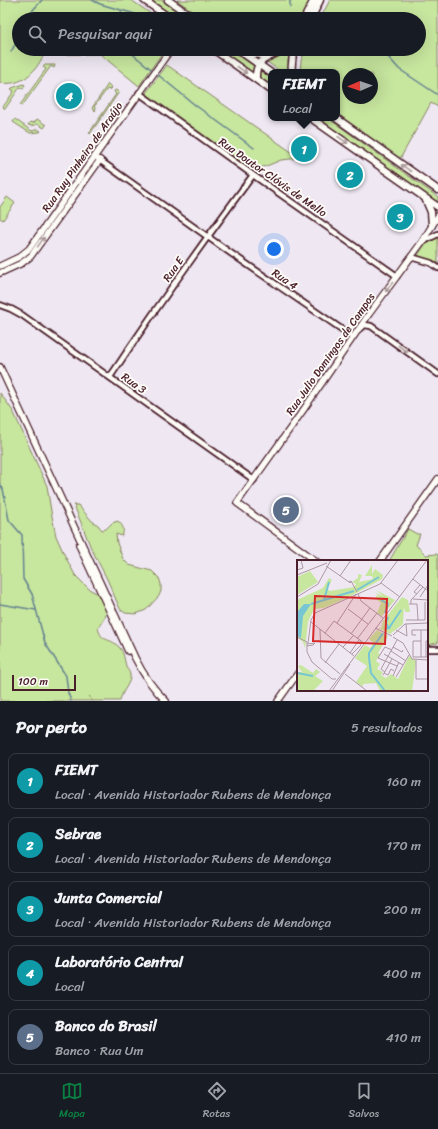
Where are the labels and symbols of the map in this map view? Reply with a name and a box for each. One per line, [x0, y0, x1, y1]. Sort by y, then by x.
one-way arrow [236, 66, 247, 74]
north arrow [342, 68, 378, 104]
pin: 4 [56, 81, 82, 111]
street label: Rua Ruy Pinheiro de Araújo [37, 98, 128, 217]
street label: Rua Doutor Clóvis de Mello [215, 133, 331, 222]
pin: 1 [291, 134, 317, 164]
one-way arrow [337, 136, 348, 144]
pin: 2 [337, 160, 363, 190]
one-way arrow [401, 164, 412, 172]
pin: 3 [387, 202, 413, 232]
one-way arrow [37, 237, 46, 248]
your location [264, 239, 284, 259]
street label: Rua E [158, 252, 189, 286]
street label: Rua 4 [268, 264, 302, 295]
one-way arrow [385, 281, 393, 292]
street label: Rua Julio Domingos de Campos [281, 289, 380, 419]
one-way arrow [397, 345, 408, 353]
street label: Rua 3 [117, 368, 150, 399]
pin: 5 [273, 495, 299, 525]
inset map [297, 560, 428, 691]
scale bar [12, 673, 76, 692]

